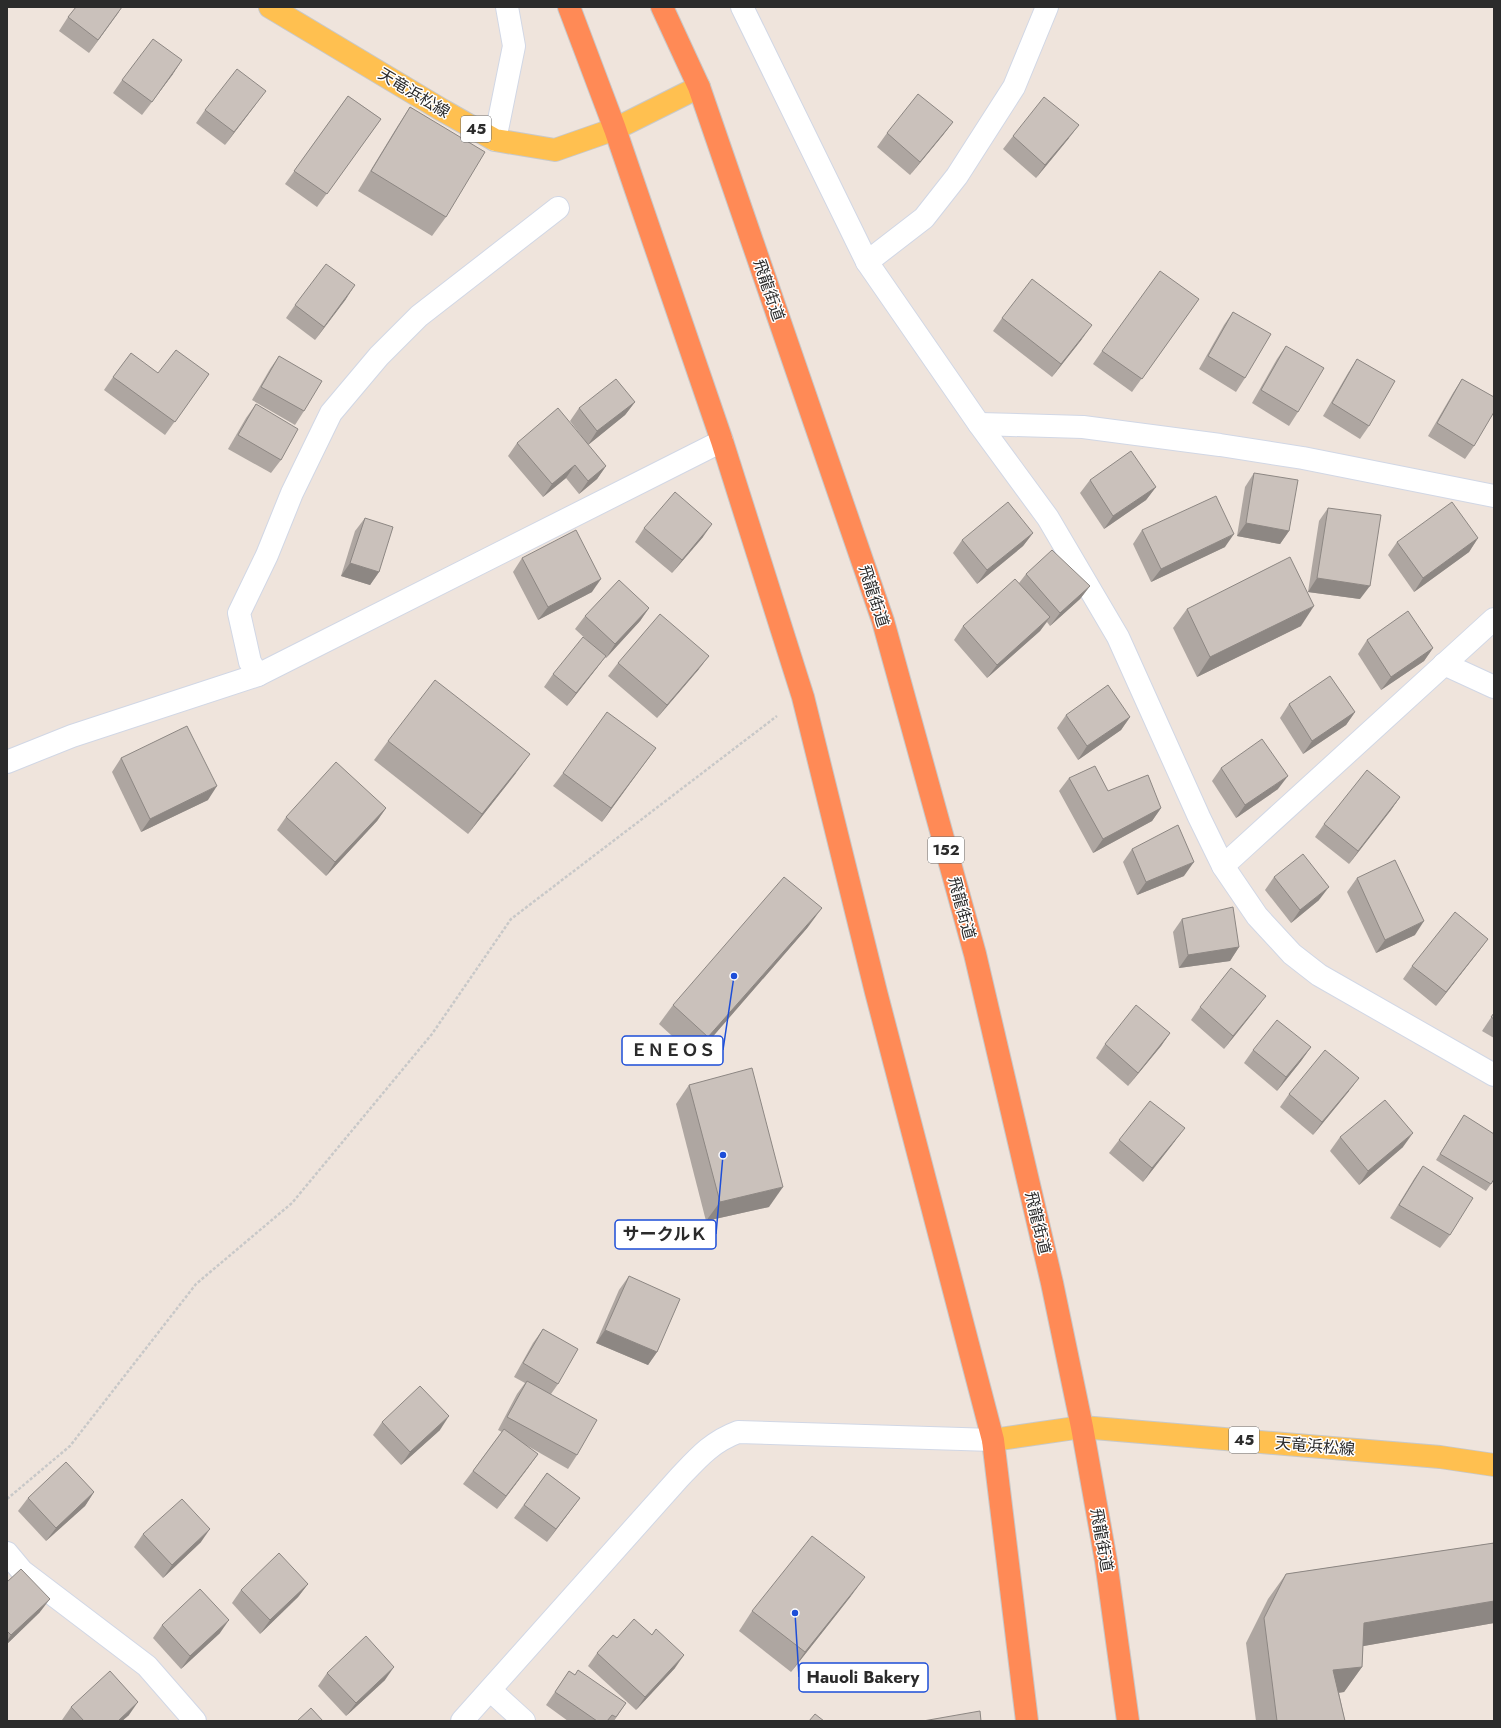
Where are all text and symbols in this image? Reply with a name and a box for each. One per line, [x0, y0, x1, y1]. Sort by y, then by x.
street label: 天竜浜松線 [374, 63, 454, 123]
road number: 45 [461, 116, 491, 142]
street label: 飛龍街道 [748, 256, 790, 324]
street label: 飛龍街道 [853, 562, 895, 630]
road number: 152 [928, 837, 964, 863]
street label: 飛龍街道 [943, 874, 981, 942]
callout: ＥＮＥＯＳ [622, 1036, 723, 1065]
text: ＥＮＥＯＳ [631, 1038, 716, 1062]
street label: 飛龍街道 [1020, 1189, 1056, 1257]
callout: サークルＫ [615, 1220, 716, 1249]
text: サークルＫ [623, 1222, 707, 1246]
road number: 45 [1229, 1427, 1259, 1453]
street label: 天竜浜松線 [1274, 1431, 1356, 1461]
street label: 飛龍街道 [1085, 1506, 1119, 1574]
callout: Hauoli Bakery [799, 1663, 928, 1692]
text: Hauoli Bakery [807, 1665, 921, 1689]

